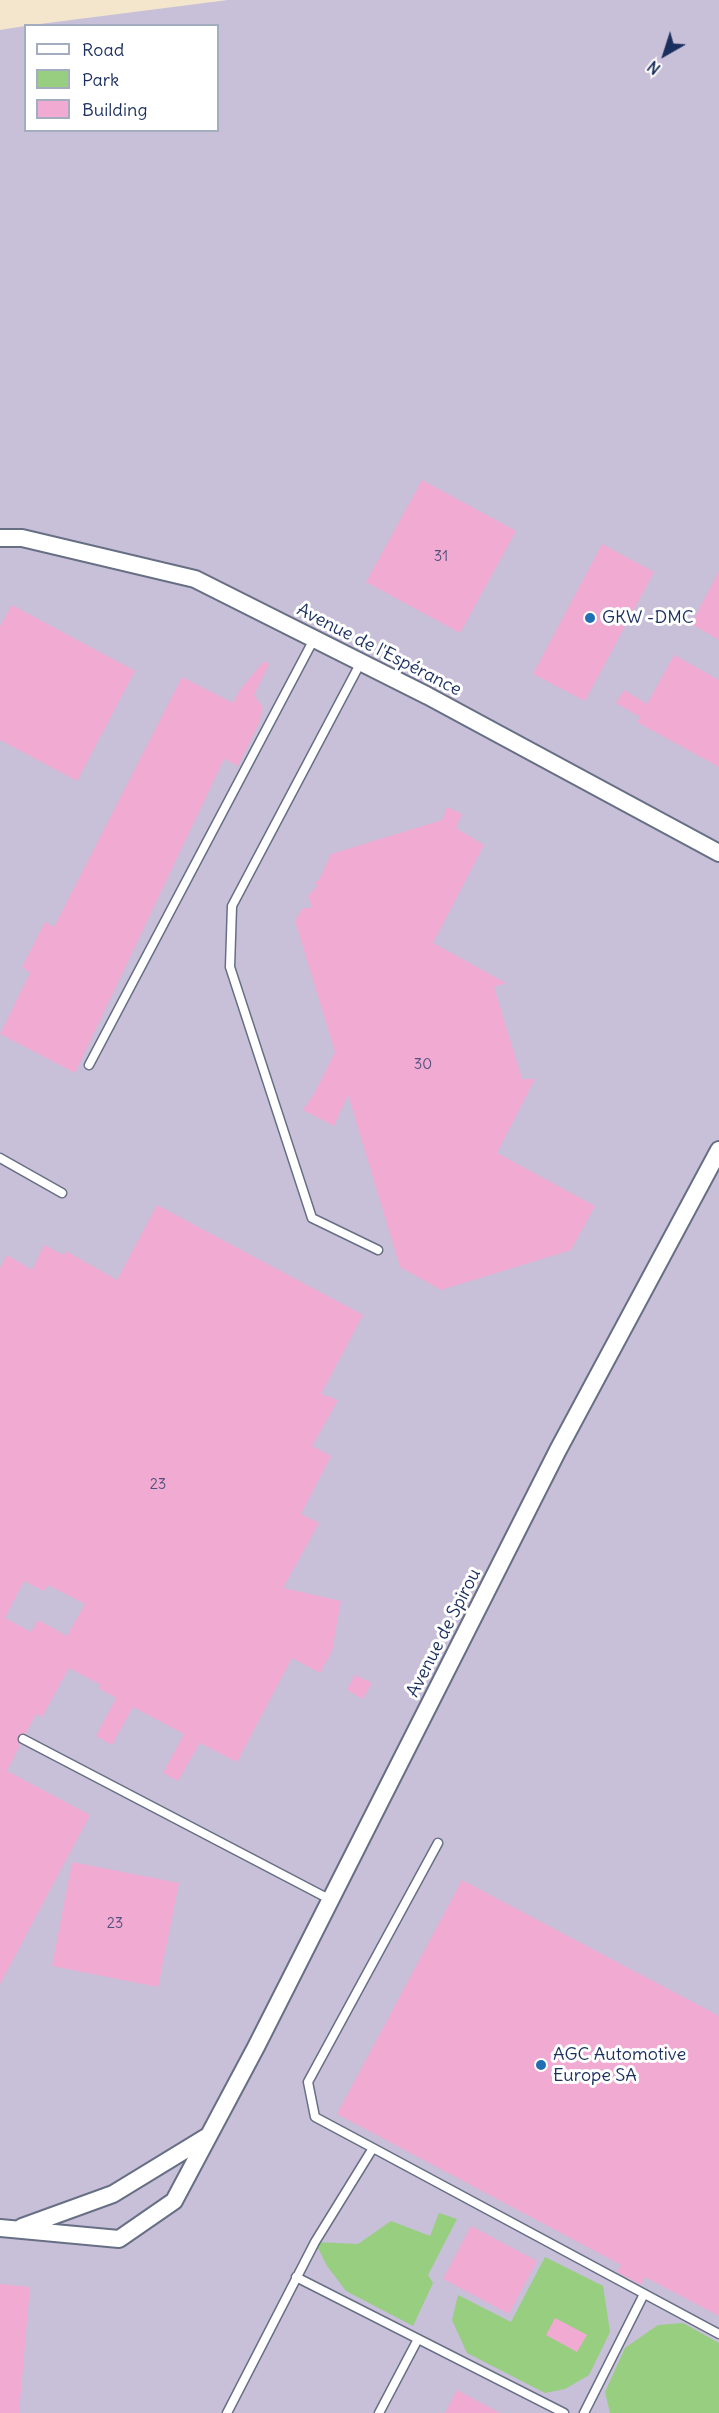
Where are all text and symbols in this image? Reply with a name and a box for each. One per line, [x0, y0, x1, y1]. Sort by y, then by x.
legend [24, 24, 219, 132]
north arrow [635, 24, 695, 84]
text: Road [82, 38, 124, 61]
text: N [643, 57, 664, 79]
text: Park [82, 68, 119, 91]
text: Building [82, 98, 147, 121]
house number: 31 [434, 548, 448, 566]
street label: Avenue de l'Espérance [293, 599, 465, 701]
place label: GKW -DMC [602, 607, 694, 629]
marker: GKW -DMC [583, 611, 597, 625]
house number: 30 [414, 1056, 432, 1074]
house number: 23 [150, 1476, 166, 1494]
street label: Avenue de Spirou [402, 1565, 486, 1701]
house number: 23 [107, 1915, 123, 1933]
place label: AGC Automotive Europe SA [553, 2044, 686, 2086]
marker: AGC Automotive Europe SA [534, 2058, 548, 2072]

